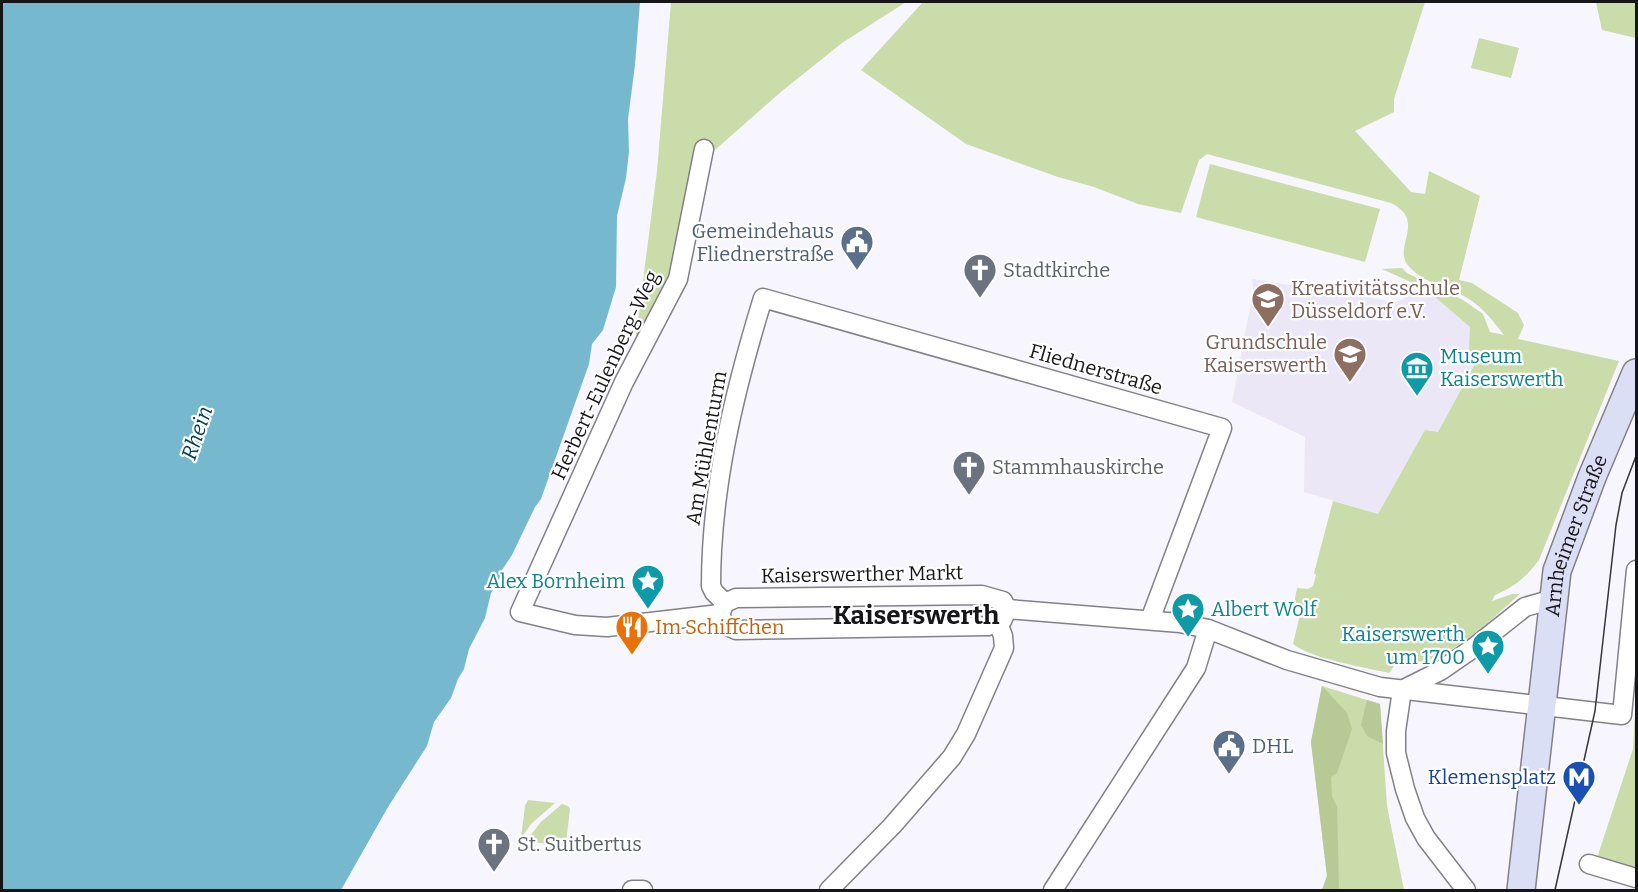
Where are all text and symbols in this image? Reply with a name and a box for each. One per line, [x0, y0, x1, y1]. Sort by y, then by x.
place label: Gemeindehaus Fliednerstraße [692, 219, 834, 266]
public building icon: Gemeindehaus Fliednerstraße [839, 224, 875, 271]
church icon: Stadtkirche [962, 252, 998, 299]
place label: Stadtkirche [1003, 258, 1110, 282]
street label: Herbert-Eulenberg-Weg [546, 267, 664, 483]
place label: Kreativitätsschule Düsseldorf e.V. [1291, 276, 1460, 323]
school or university icon: Kreativitätsschule Düsseldorf e.V. [1250, 281, 1286, 328]
place label: Grundschule Kaiserswerth [1204, 330, 1328, 377]
school or university icon: Grundschule Kaiserswerth [1332, 336, 1368, 383]
street label: Fliednerstraße [1027, 339, 1165, 399]
place label: Museum Kaiserswerth [1440, 344, 1564, 391]
museum icon: Museum Kaiserswerth [1399, 350, 1435, 397]
street label: Am Mühlenturm [681, 369, 731, 527]
water label: Rhein [176, 403, 218, 463]
church icon: Stammhauskirche [951, 449, 987, 496]
street label: Arnheimer Straße [1540, 451, 1612, 618]
place label: Stammhauskirche [992, 455, 1164, 479]
street label: Kaiserswerther Markt [761, 560, 963, 588]
place icon: Alex Bornheim [630, 563, 666, 610]
place label: Alex Bornheim [486, 569, 625, 593]
place icon: Albert Wolf [1170, 591, 1206, 638]
place label: Albert Wolf [1211, 597, 1319, 621]
district label: Kaiserswerth [833, 600, 1000, 631]
restaurant icon: Im Schiffchen [614, 609, 650, 656]
place label: Im Schiffchen [655, 615, 785, 639]
place label: Kaiserswerth um 1700 [1342, 622, 1466, 669]
place icon: Kaiserswerth um 1700 [1470, 628, 1506, 675]
public building icon: DHL [1211, 728, 1247, 775]
place label: DHL [1252, 734, 1293, 758]
metro station icon: Klemensplatz [1561, 759, 1597, 806]
place label: Klemensplatz [1428, 765, 1556, 789]
church icon: St. Suitbertus [476, 826, 512, 873]
place label: St. Suitbertus [517, 832, 642, 856]

